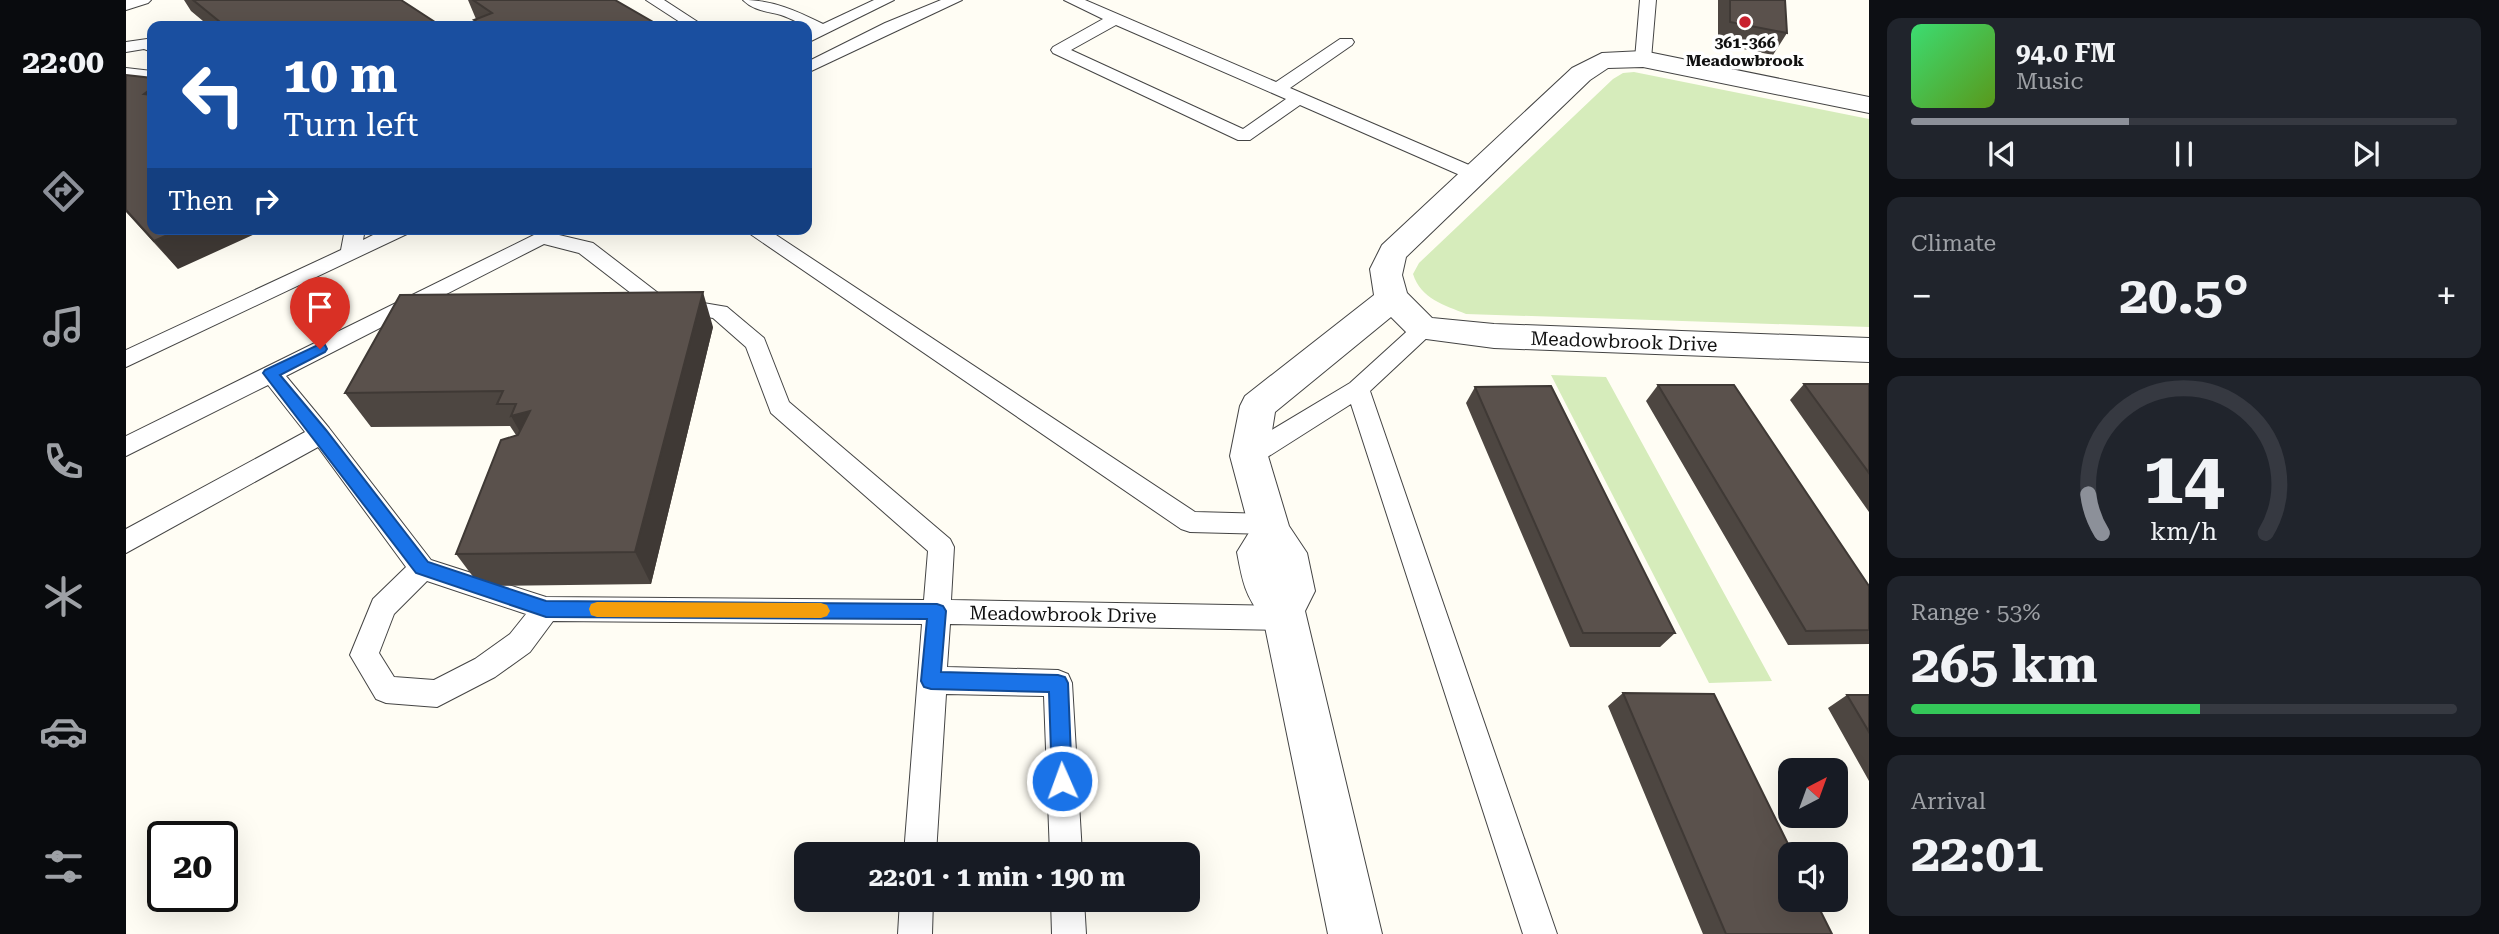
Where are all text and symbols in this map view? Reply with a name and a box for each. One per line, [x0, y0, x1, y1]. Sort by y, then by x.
marker: 361-366 Meadowbrook [1737, 14, 1753, 30]
place label: 361-366 Meadowbrook [1686, 33, 1804, 70]
text: 94.0 FM [2016, 38, 2116, 68]
text: 22:00 [22, 43, 104, 81]
text: 10 m [283, 47, 398, 104]
icon: left [168, 49, 259, 140]
text: Music [2016, 68, 2083, 95]
text: Turn left [283, 106, 418, 144]
icon: previous [1983, 135, 2021, 173]
icon: pause [2165, 135, 2203, 173]
icon: next [2347, 135, 2385, 173]
icon: directions [39, 167, 88, 216]
icon: right [247, 182, 285, 220]
text: Then [168, 186, 233, 216]
text: Climate [1911, 230, 1996, 257]
text: 20.5° [2119, 265, 2249, 326]
text: − [1911, 274, 1932, 318]
text: + [2436, 274, 2457, 318]
pin [290, 277, 350, 349]
icon: arrive [301, 288, 339, 326]
icon: music [39, 302, 88, 351]
street label: Meadowbrook Drive [1530, 327, 1718, 356]
text: 14 [2143, 436, 2225, 521]
icon: phone [39, 437, 88, 486]
text: km/h [2151, 517, 2217, 546]
icon: climate [39, 572, 88, 621]
text: Range · 53% [1911, 599, 2040, 626]
street label: Meadowbrook Drive [969, 601, 1157, 628]
text: 265 km [1911, 634, 2098, 695]
icon: car [39, 707, 88, 756]
position arrow [1025, 744, 1099, 818]
north arrow [1778, 758, 1848, 828]
map controls [1778, 758, 1848, 912]
text: Arrival [1911, 788, 1986, 815]
speed limit sign: 20 [147, 821, 238, 912]
text: 22:01 [1911, 823, 2044, 884]
icon: filters [39, 842, 88, 891]
button: sound [1778, 842, 1848, 912]
text: 22:01 · 1 min · 190 m [869, 862, 1125, 892]

